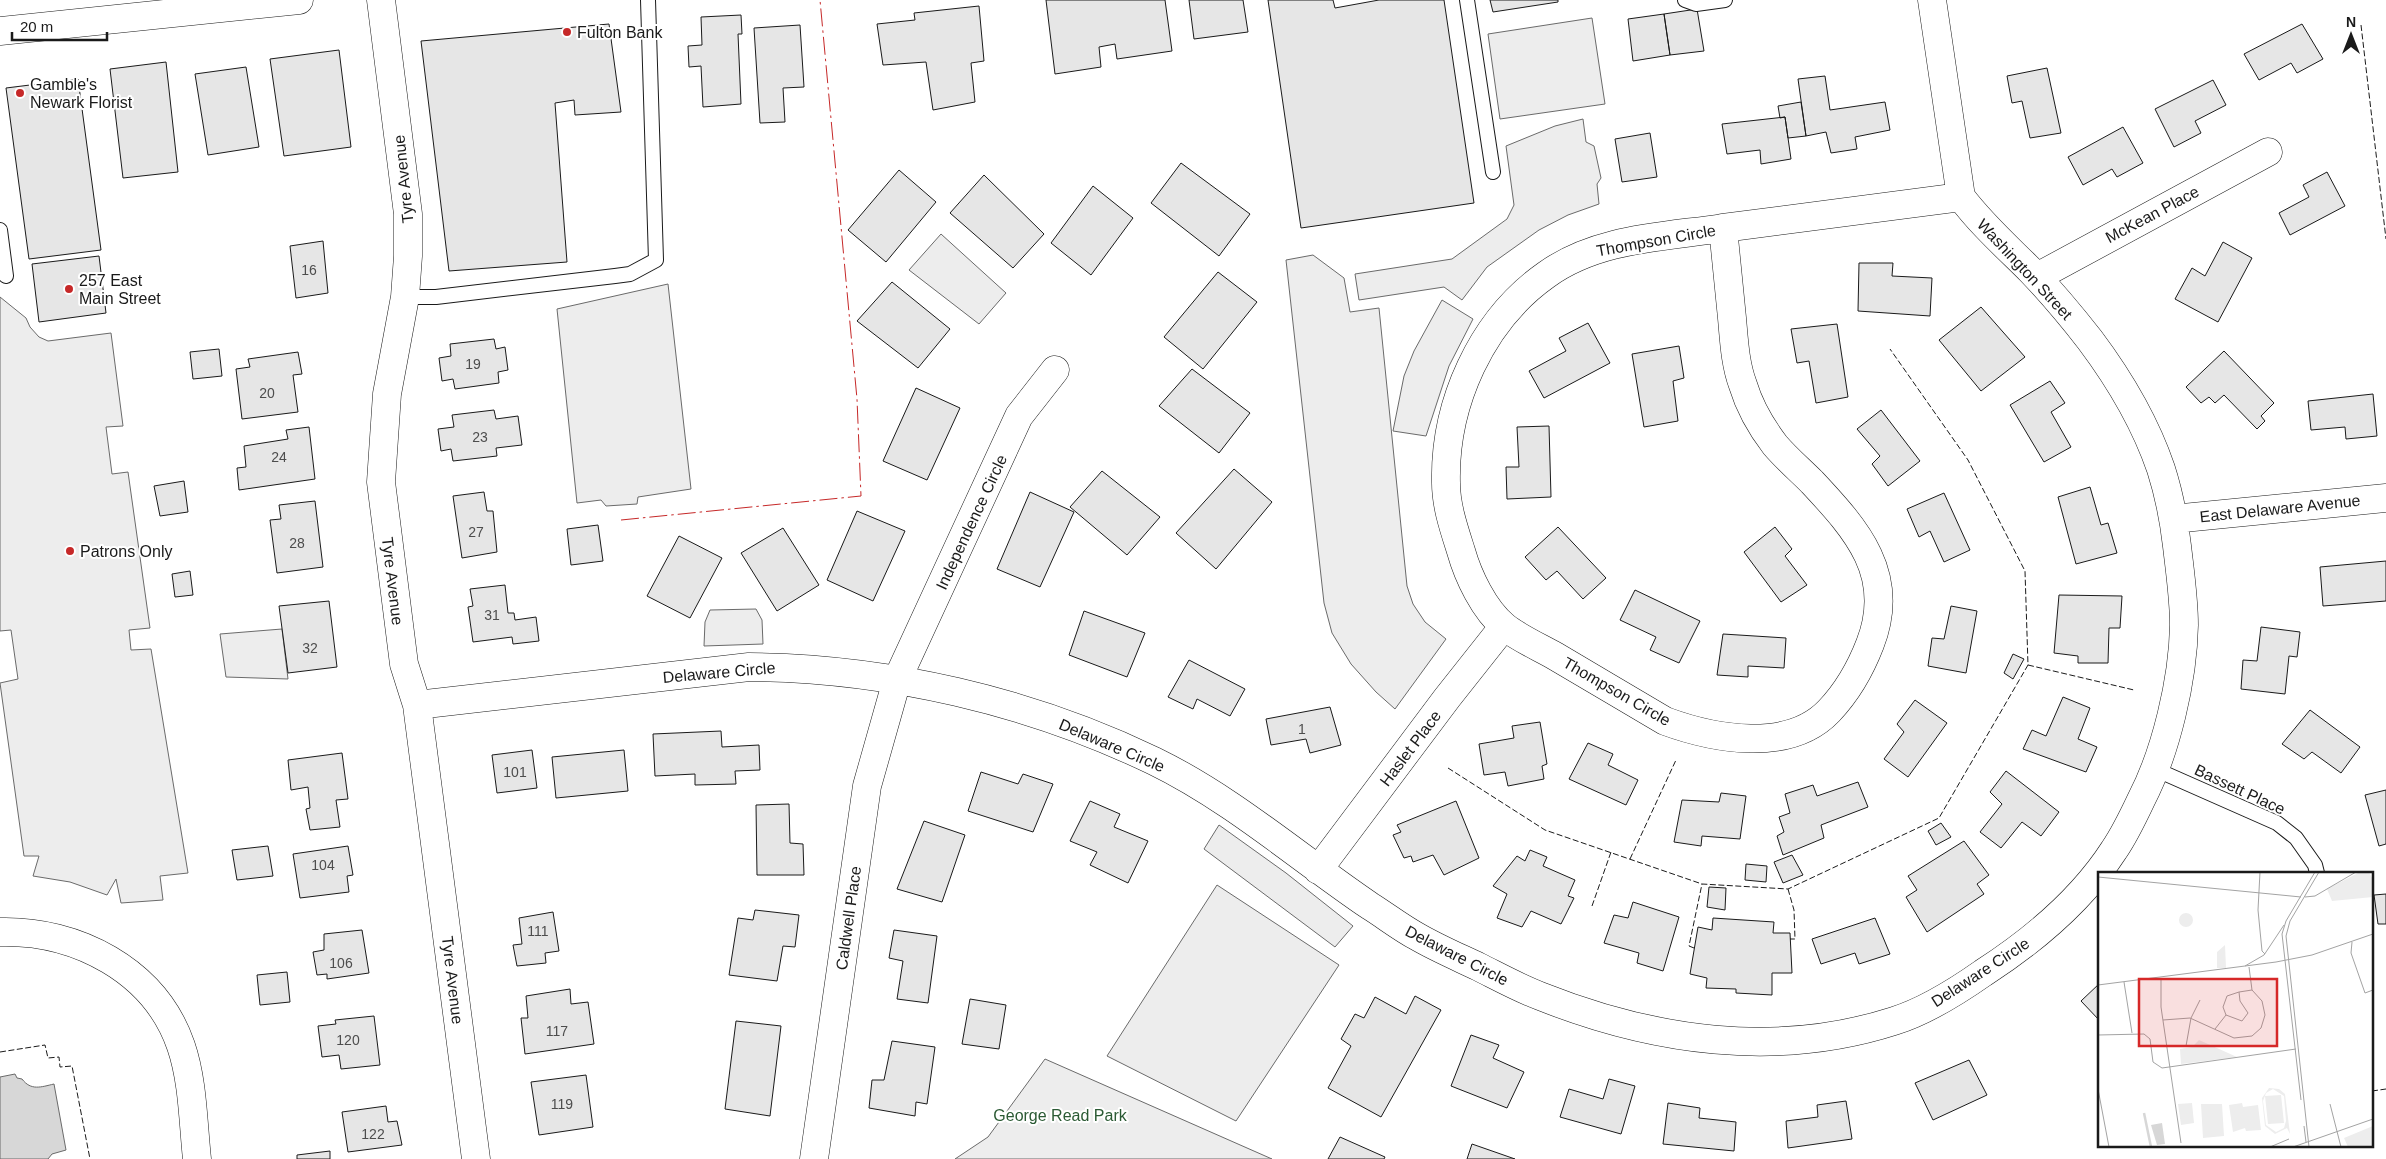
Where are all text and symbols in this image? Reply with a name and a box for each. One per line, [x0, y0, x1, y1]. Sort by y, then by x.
scale bar [12, 10, 108, 42]
north arrow [2326, 10, 2376, 60]
text: N [2346, 14, 2356, 30]
text: 20 m [20, 18, 53, 35]
place label: Fulton Bank [577, 24, 663, 41]
marker: Fulton Bank [561, 26, 573, 38]
place label: Gamble's Newark Florist [30, 76, 133, 111]
marker: Gamble's Newark Florist [14, 87, 26, 99]
street label: Tyre Avenue [390, 134, 417, 224]
street label: McKean Place [2103, 183, 2202, 246]
street label: Washington Street [1974, 216, 2076, 323]
street label: Thompson Circle [1595, 222, 1717, 259]
house number: 16 [301, 262, 317, 278]
place label: 257 East Main Street [79, 272, 161, 307]
marker: 257 East Main Street [63, 283, 75, 295]
house number: 19 [465, 356, 481, 372]
house number: 20 [259, 385, 275, 401]
house number: 23 [472, 429, 488, 445]
house number: 24 [271, 449, 287, 465]
street label: Independence Circle [933, 452, 1010, 592]
street label: East Delaware Avenue [2199, 492, 2361, 525]
house number: 27 [468, 524, 484, 540]
house number: 28 [289, 535, 305, 551]
street label: Tyre Avenue [379, 536, 406, 626]
place label: Patrons Only [80, 543, 172, 560]
marker: Patrons Only [64, 545, 76, 557]
house number: 31 [484, 607, 500, 623]
house number: 32 [302, 640, 318, 656]
street label: Thompson Circle [1560, 654, 1673, 729]
street label: Delaware Circle [662, 659, 776, 686]
street label: Haslet Place [1377, 707, 1444, 789]
street label: Delaware Circle [1057, 716, 1167, 775]
house number: 1 [1298, 721, 1306, 737]
street label: Bassett Place [2192, 761, 2288, 818]
house number: 101 [503, 764, 527, 780]
house number: 104 [311, 857, 335, 873]
street label: Caldwell Place [833, 865, 864, 971]
inset map [2098, 872, 2374, 1146]
street label: Delaware Circle [1403, 922, 1511, 989]
house number: 111 [527, 923, 549, 939]
street label: Delaware Circle [1928, 934, 2032, 1010]
street label: Tyre Avenue [439, 935, 466, 1025]
house number: 106 [329, 955, 353, 971]
house number: 117 [546, 1023, 568, 1039]
house number: 120 [336, 1032, 360, 1048]
house number: 119 [551, 1096, 573, 1112]
park label: George Read Park [993, 1107, 1128, 1124]
house number: 122 [361, 1126, 385, 1142]

